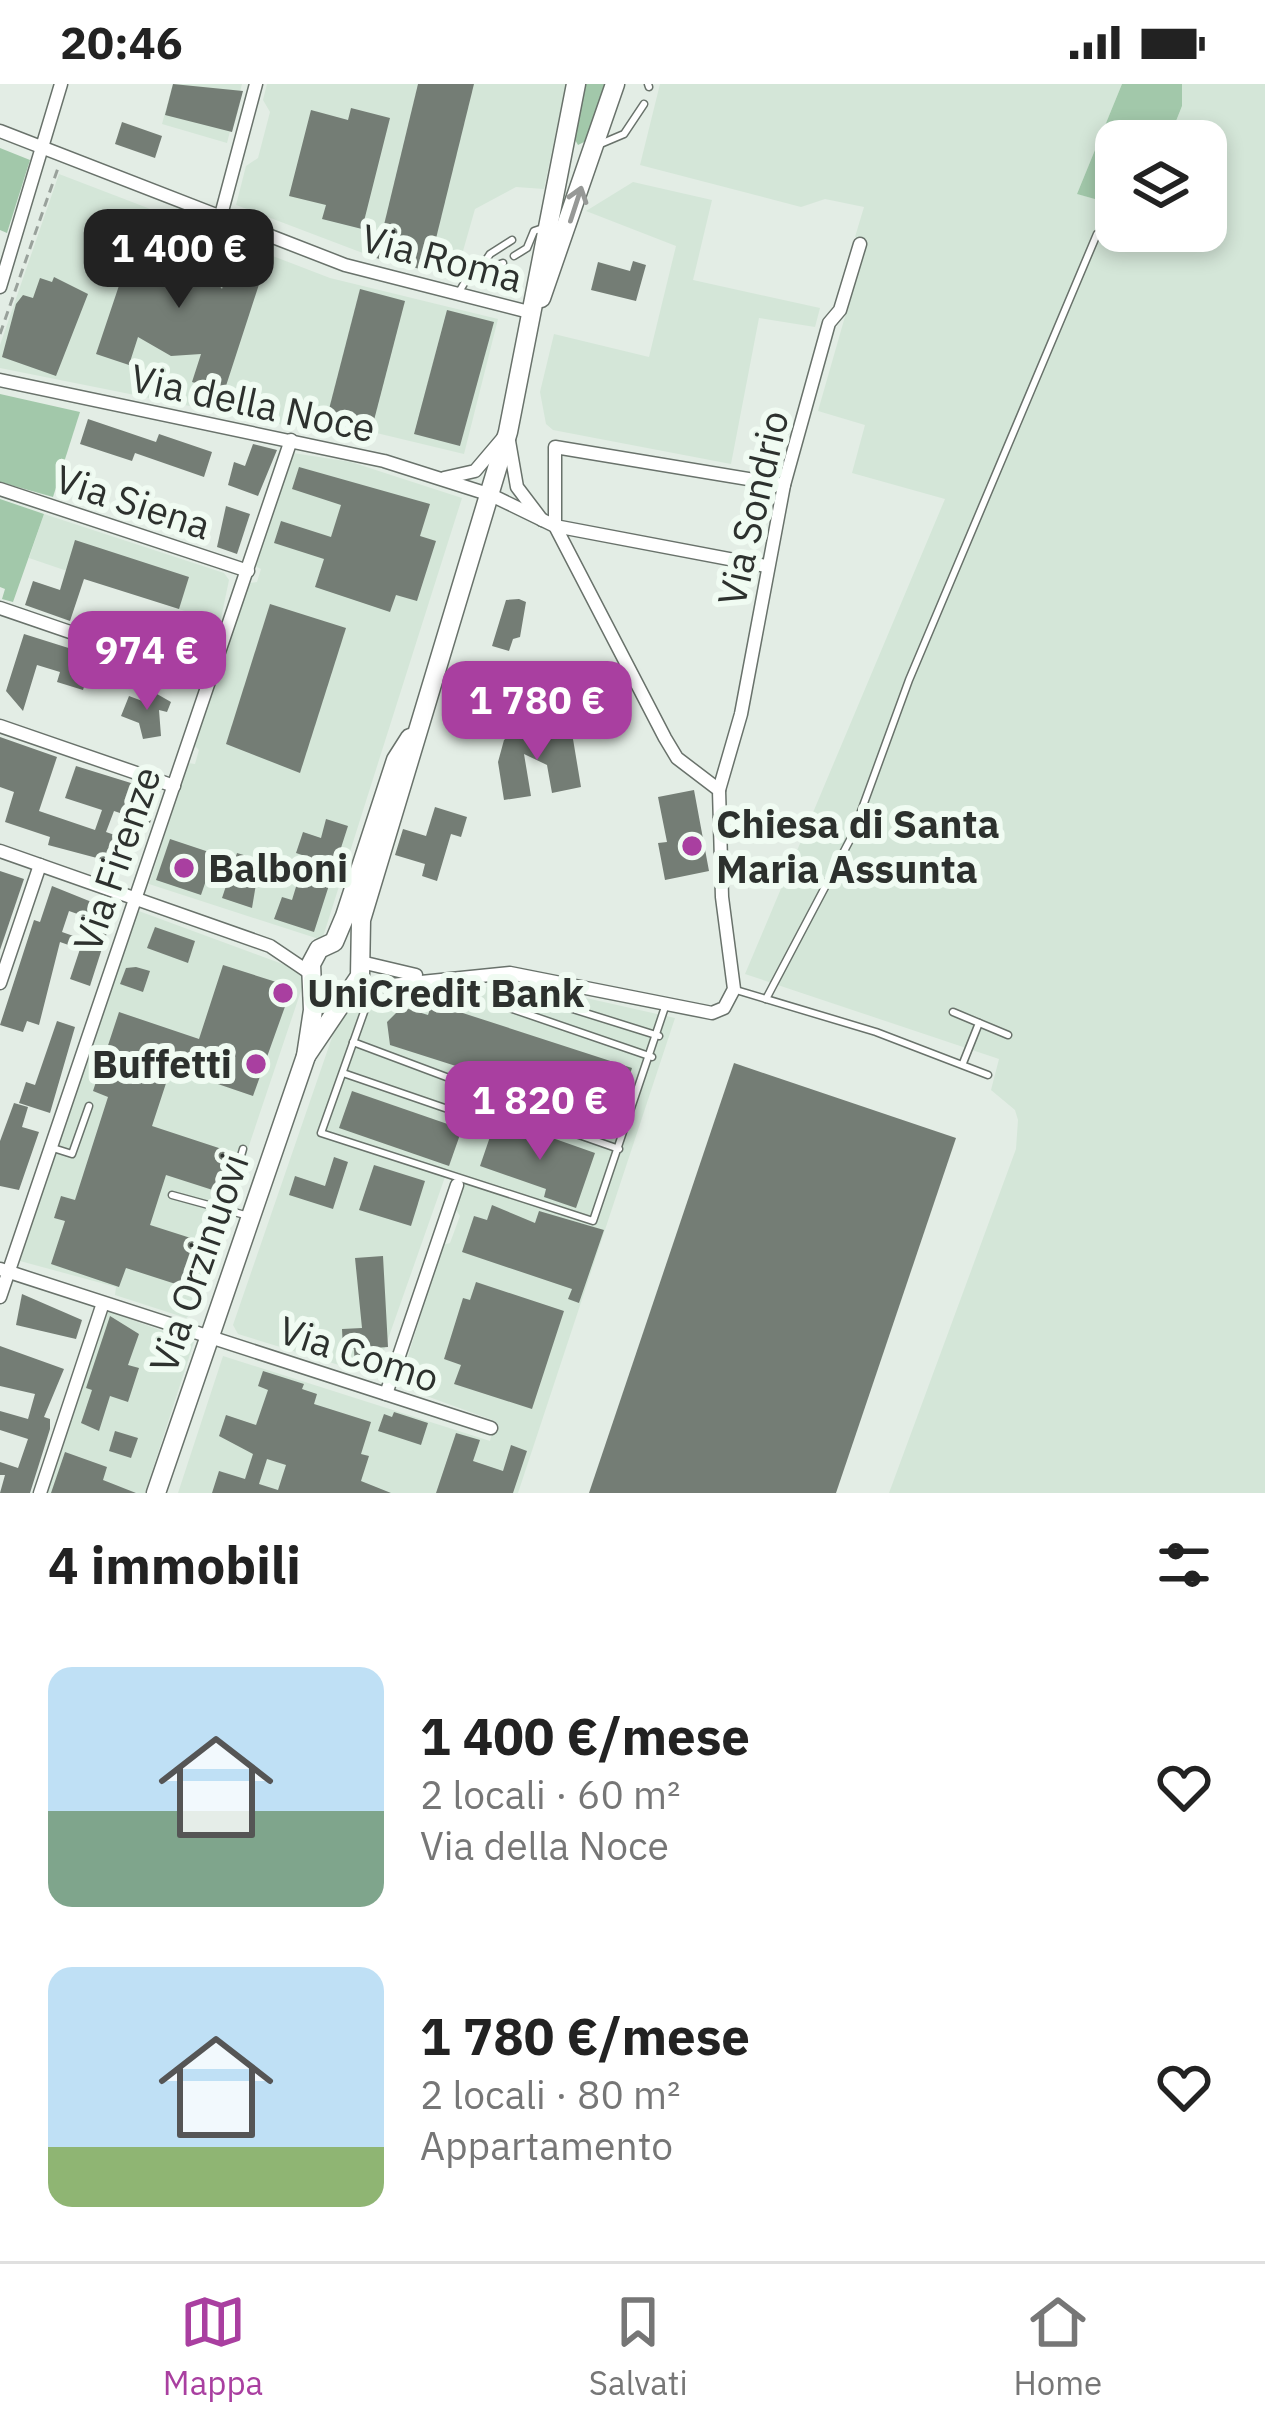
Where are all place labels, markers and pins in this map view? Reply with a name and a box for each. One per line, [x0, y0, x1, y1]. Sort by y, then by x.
pin: 1 400 € [68, 209, 290, 311]
pin: 974 € [63, 611, 231, 713]
pin: 1 780 € [426, 661, 648, 763]
place label: Chiesa di Santa Maria Assunta [716, 798, 1000, 894]
marker: Chiesa di Santa Maria Assunta [679, 833, 705, 859]
place label: Balboni [208, 842, 348, 893]
marker: Balboni [171, 855, 197, 881]
place label: UniCredit Bank [307, 967, 585, 1018]
marker: UniCredit Bank [270, 980, 296, 1006]
place label: Buffetti [92, 1038, 232, 1089]
marker: Buffetti [243, 1051, 269, 1077]
pin: 1 820 € [429, 1061, 651, 1163]

